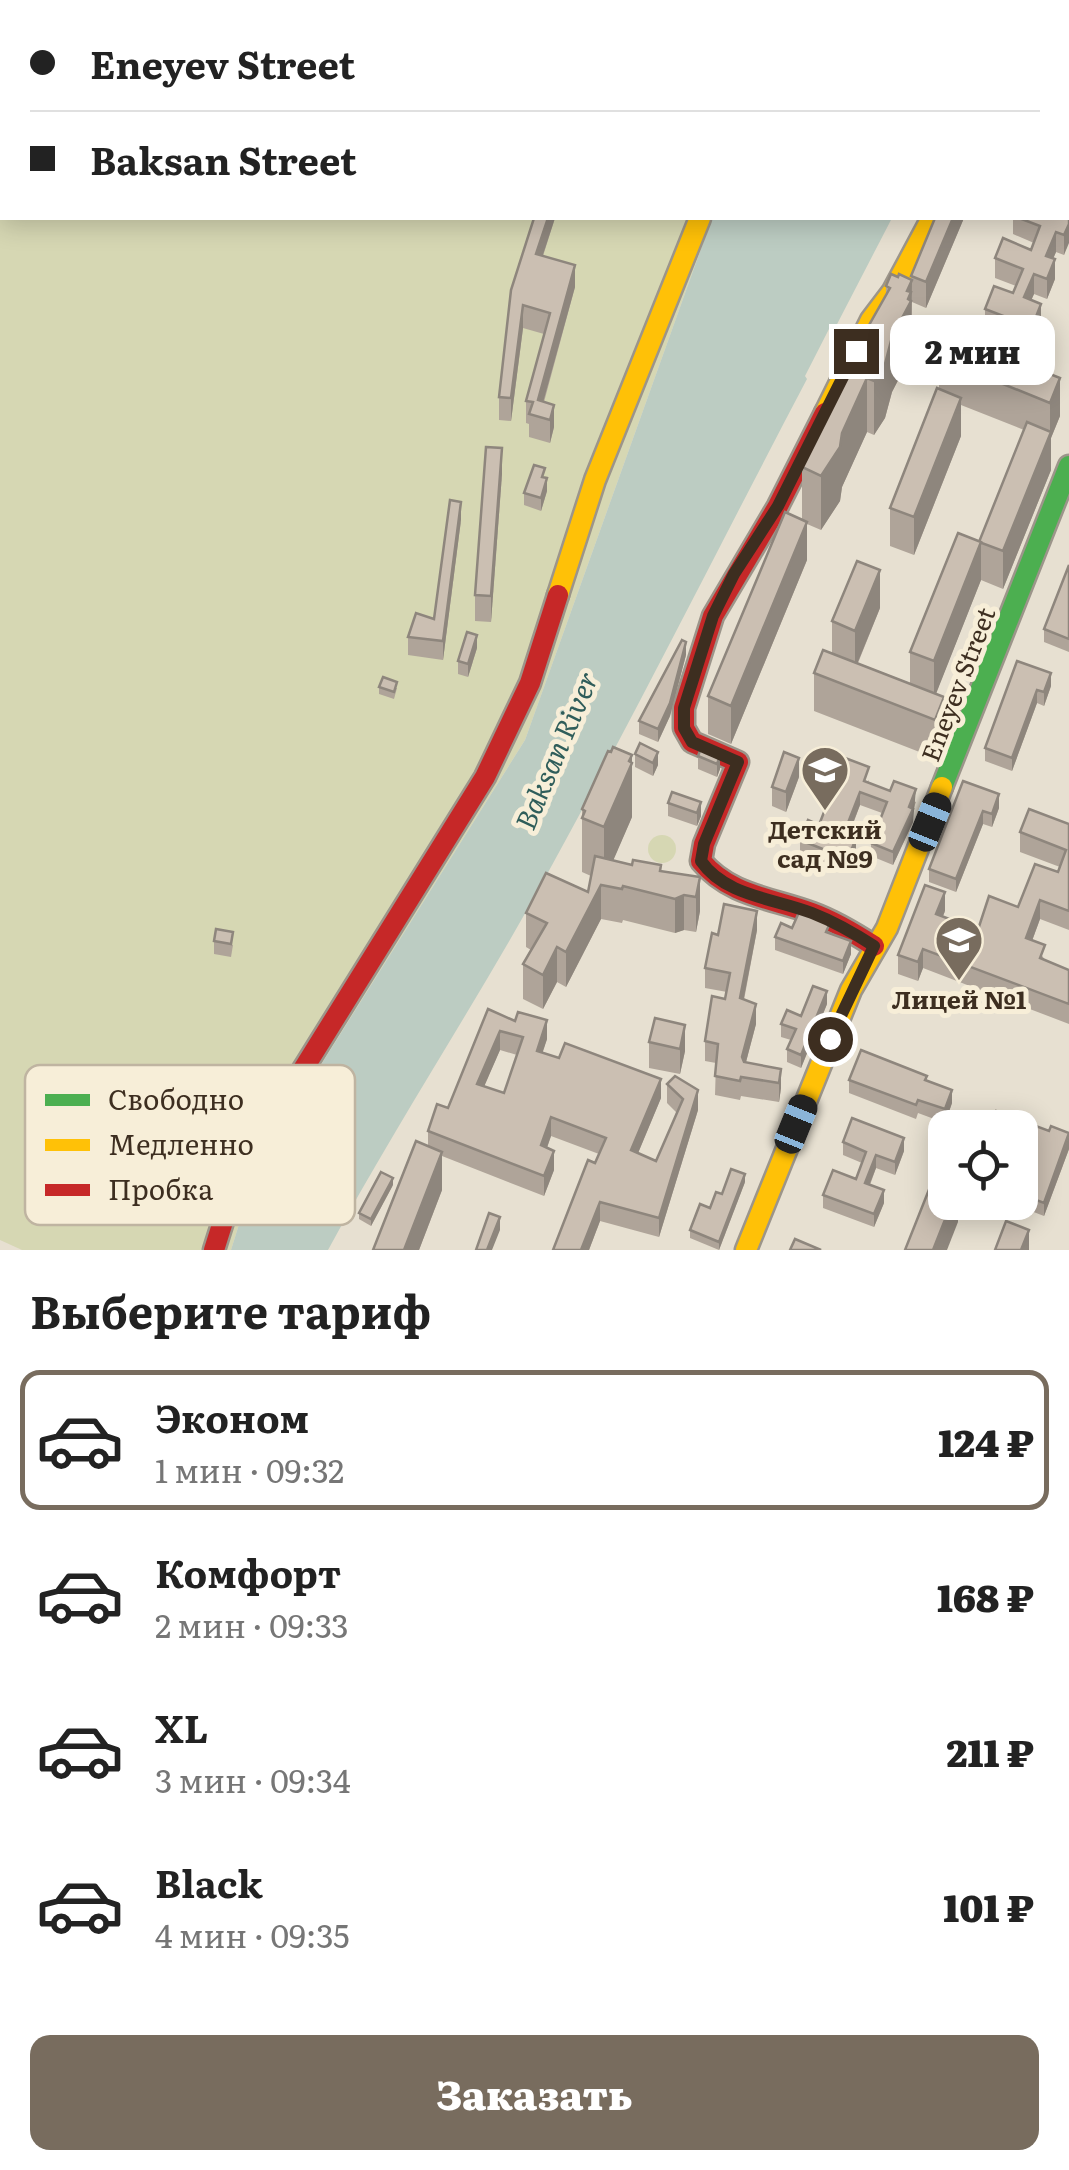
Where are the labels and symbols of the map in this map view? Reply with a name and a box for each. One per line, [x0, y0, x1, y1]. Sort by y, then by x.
callout: 2 мин [891, 316, 1056, 386]
route end [834, 329, 879, 374]
street label: Eneyev Street [911, 601, 1003, 767]
water label: Baksan River [503, 664, 607, 836]
school or university icon: Детский сад №9 [799, 744, 851, 812]
car [905, 789, 955, 855]
place label: Детский сад №9 [768, 810, 882, 876]
school or university icon: Лицей №1 [933, 914, 985, 982]
place label: Лицей №1 [892, 980, 1026, 1017]
route start [808, 1017, 853, 1062]
legend [25, 1065, 355, 1225]
text: Свободно [108, 1077, 244, 1119]
car [771, 1091, 821, 1157]
text: Медленно [108, 1122, 254, 1164]
text: Пробка [108, 1167, 213, 1209]

